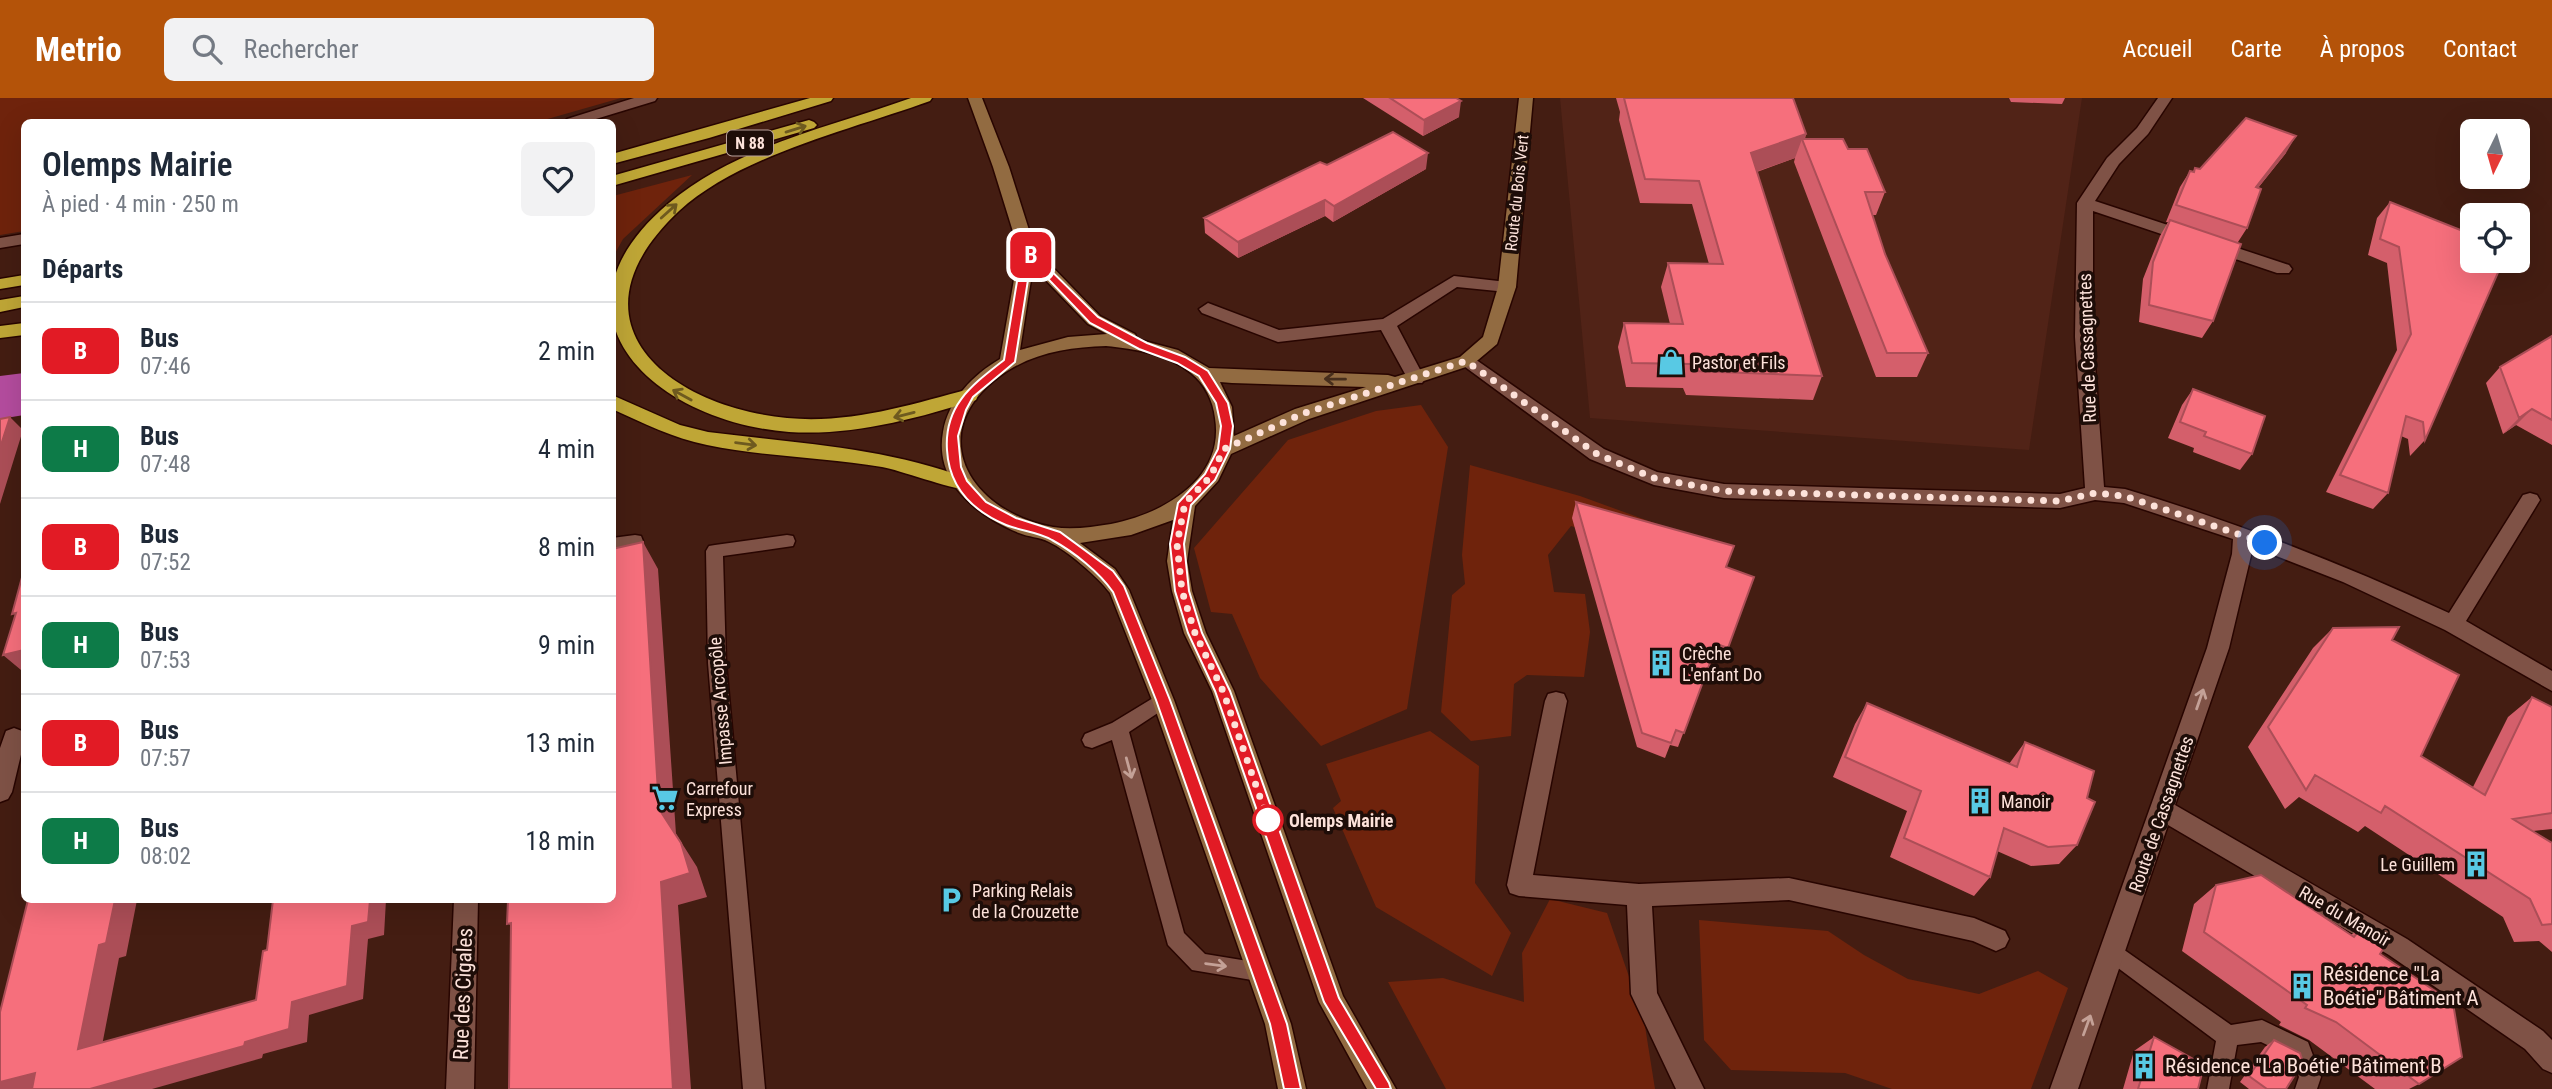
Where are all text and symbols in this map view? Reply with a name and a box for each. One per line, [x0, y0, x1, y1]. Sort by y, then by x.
search box [164, 18, 654, 81]
text: Metrio [35, 30, 122, 69]
icon: search [188, 30, 226, 68]
text: Rechercher [244, 34, 359, 64]
text: Accueil [2123, 35, 2192, 63]
text: Carte [2230, 35, 2282, 63]
text: À propos [2320, 35, 2405, 63]
text: Contact [2443, 35, 2517, 63]
north arrow [2460, 119, 2530, 189]
map controls [2460, 119, 2530, 273]
one-way arrow [785, 121, 807, 134]
road number: N 88 [727, 130, 773, 156]
street label: Route du Bois Vert [1501, 134, 1533, 252]
button: heart [521, 142, 595, 216]
text: Olemps Mairie [42, 145, 233, 184]
text: À pied · 4 min · 250 m [42, 191, 239, 218]
one-way arrow [660, 203, 678, 219]
button: locate [2460, 203, 2530, 273]
line badge: B [1008, 232, 1054, 278]
text: B [1024, 241, 1038, 269]
text: Départs [42, 254, 123, 284]
street label: Rue de Cassagnettes [2074, 273, 2100, 423]
text: Bus [140, 323, 179, 353]
text: 2 min [538, 336, 595, 366]
text: B [74, 337, 87, 365]
shop icon: Pastor et Fils [1656, 347, 1686, 377]
place label: Pastor et Fils [1692, 352, 1786, 373]
text: 07:46 [140, 353, 191, 380]
one-way arrow [1324, 373, 1347, 386]
one-way arrow [672, 388, 693, 401]
one-way arrow [893, 409, 915, 422]
text: Bus [140, 421, 179, 451]
text: 4 min [538, 434, 595, 464]
text: H [73, 435, 88, 463]
one-way arrow [734, 437, 757, 450]
text: 07:48 [140, 451, 191, 478]
text: Bus [140, 519, 179, 549]
your location [2247, 525, 2282, 560]
text: 8 min [538, 532, 595, 562]
text: B [74, 533, 87, 561]
text: 07:52 [140, 549, 191, 576]
text: Bus [140, 617, 179, 647]
text: 9 min [538, 630, 595, 660]
text: H [73, 631, 88, 659]
street label: Impasse Arcopôle [704, 636, 736, 766]
place label: Crèche L'enfant Do [1682, 643, 1762, 685]
text: 07:53 [140, 647, 191, 674]
building icon: Crèche L'enfant Do [1646, 648, 1676, 678]
one-way arrow [2194, 688, 2207, 710]
text: Bus [140, 715, 179, 745]
text: 13 min [525, 728, 595, 758]
text: B [74, 729, 87, 757]
street label: Route de Cassagnettes [2124, 733, 2198, 895]
text: 07:57 [140, 745, 191, 772]
one-way arrow [1124, 757, 1137, 779]
place label: Carrefour Express [686, 778, 753, 820]
supermarket icon: Carrefour Express [650, 783, 680, 813]
building icon: Manoir [1965, 786, 1995, 816]
place label: Manoir [2001, 791, 2051, 812]
marker: Olemps Mairie [1253, 805, 1283, 835]
place label: Olemps Mairie [1289, 810, 1394, 831]
text: Bus [140, 813, 179, 843]
text: 18 min [525, 826, 595, 856]
text: H [73, 827, 88, 855]
text: 08:02 [140, 843, 191, 870]
building icon: Le Guillem [2461, 849, 2491, 879]
place label: Le Guillem [2380, 854, 2455, 875]
place label: Parking Relais de la Crouzette [972, 880, 1079, 922]
street label: Rue du Manoir [2296, 881, 2395, 951]
parking icon: Parking Relais de la Crouzette [936, 885, 966, 915]
street label: Rue des Cigales [449, 928, 477, 1060]
one-way arrow [1204, 959, 1226, 972]
place label: Résidence "La Boétie" Bâtiment A [2323, 962, 2479, 1010]
building icon: Résidence "La Boétie" Bâtiment A [2287, 971, 2317, 1001]
one-way arrow [2082, 1014, 2094, 1036]
building icon: Résidence "La Boétie" Bâtiment B [2129, 1051, 2159, 1081]
place label: Résidence "La Boétie" Bâtiment B [2165, 1054, 2442, 1078]

